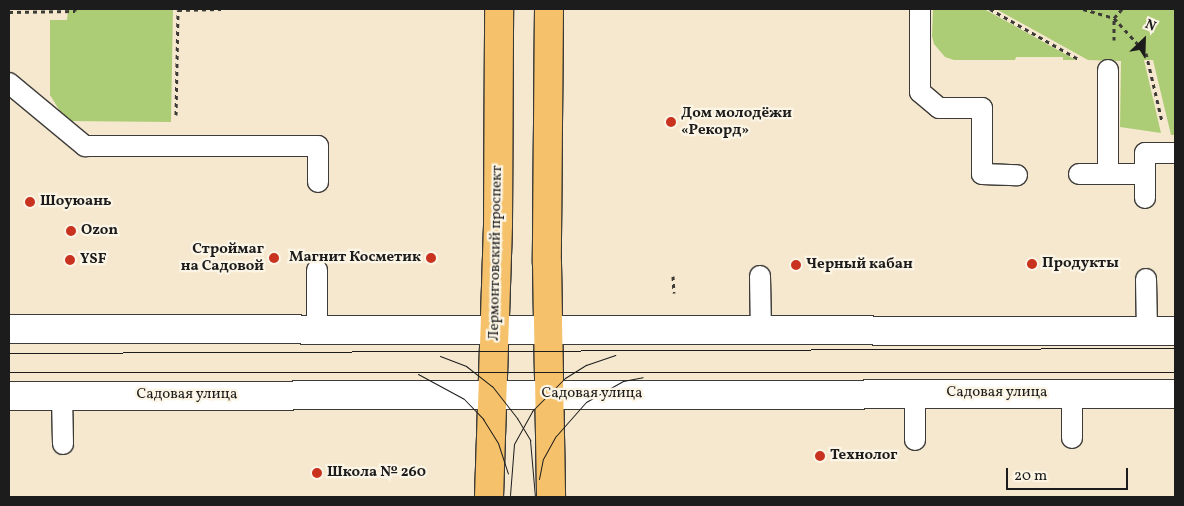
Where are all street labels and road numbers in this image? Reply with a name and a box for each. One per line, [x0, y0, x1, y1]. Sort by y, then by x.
street label: Лермонтовский проспект [485, 165, 507, 341]
street label: Садовая улица [946, 384, 1048, 402]
street label: Садовая улица [541, 385, 643, 403]
street label: Садовая улица [136, 386, 238, 404]

